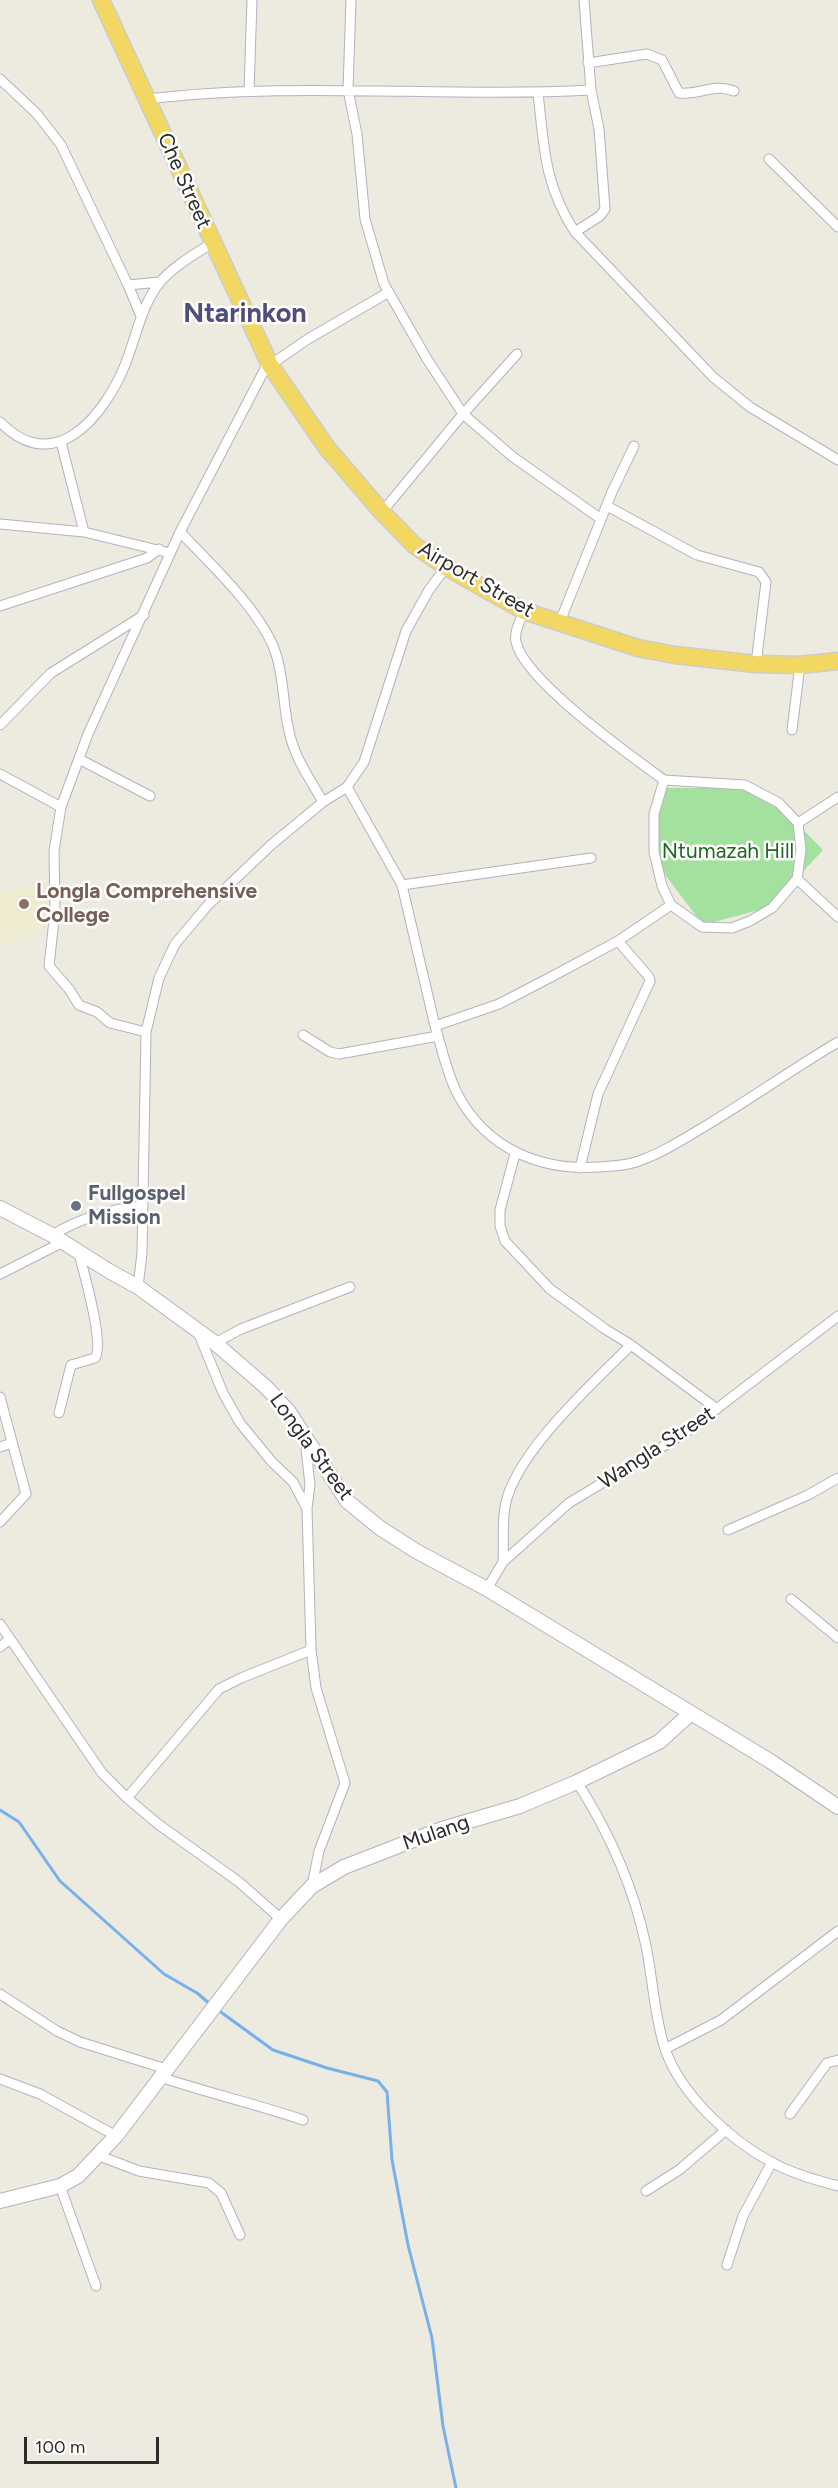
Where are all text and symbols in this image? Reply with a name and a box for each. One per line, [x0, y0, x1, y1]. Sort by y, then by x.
street label: Che Street [152, 129, 216, 233]
district label: Ntarinkon [183, 298, 307, 330]
street label: Airport Street [413, 537, 539, 623]
park label: Ntumazah Hill [662, 839, 794, 865]
place label: Longla Comprehensive College [36, 879, 257, 929]
marker: Longla Comprehensive College [17, 897, 31, 911]
place label: Fullgospel Mission [88, 1181, 186, 1231]
marker: Fullgospel Mission [69, 1199, 83, 1213]
street label: Longla Street [264, 1388, 358, 1506]
street label: Wangla Street [594, 1401, 720, 1495]
street label: Mulang [399, 1810, 473, 1856]
scale bar [27, 2425, 162, 2463]
text: 100 m [35, 2436, 85, 2458]

